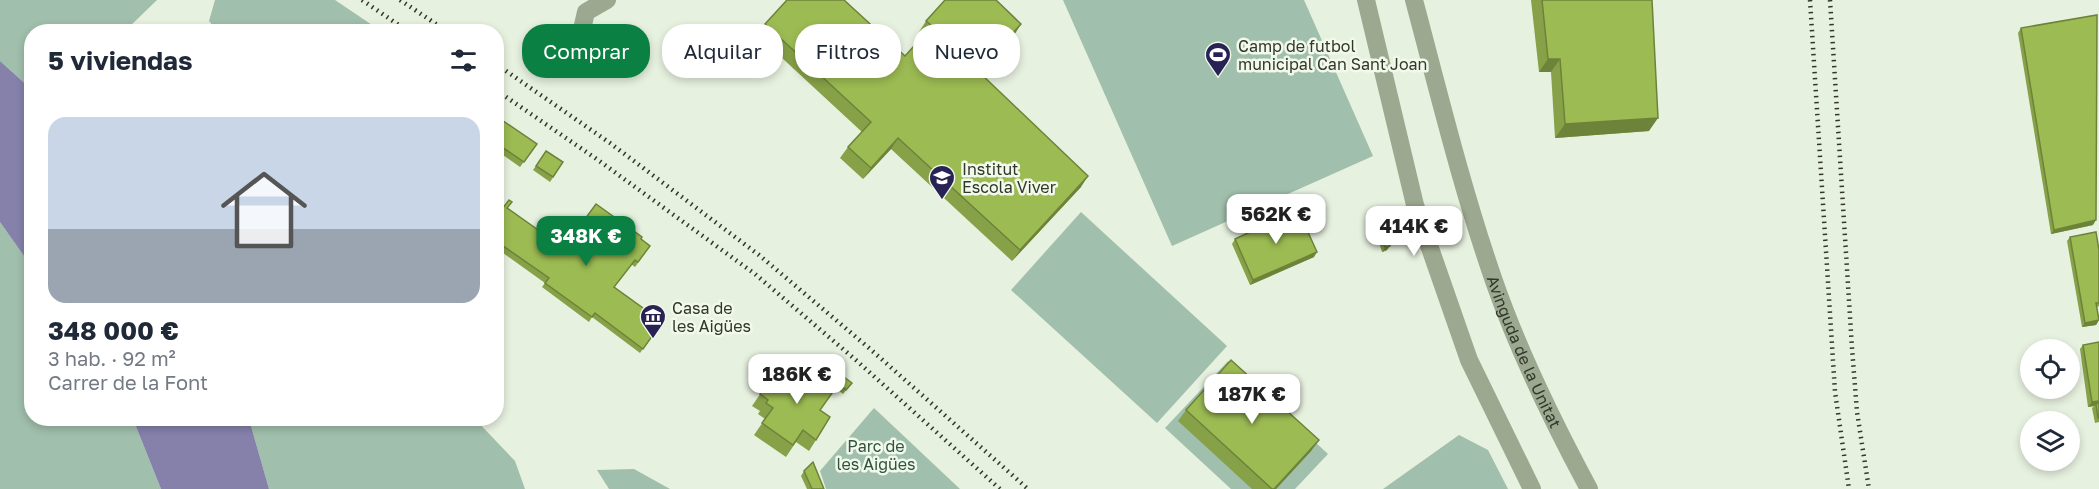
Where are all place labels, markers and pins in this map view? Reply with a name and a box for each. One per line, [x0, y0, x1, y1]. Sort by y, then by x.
place label: Camp de futbol municipal Can Sant Joan [1238, 36, 1427, 74]
sports icon: Camp de futbol municipal Can Sant Joan [1203, 40, 1233, 78]
place label: Institut Escola Viver [962, 159, 1056, 197]
school or university icon: Institut Escola Viver [927, 163, 957, 201]
pin: 562K € [1227, 194, 1325, 245]
pin: 414K € [1365, 206, 1463, 257]
pin: 348K € [537, 216, 635, 267]
place label: Casa de les Aigües [672, 298, 751, 336]
museum icon: Casa de les Aigües [638, 302, 668, 340]
pin: 186K € [748, 354, 846, 405]
pin: 187K € [1203, 374, 1301, 425]

